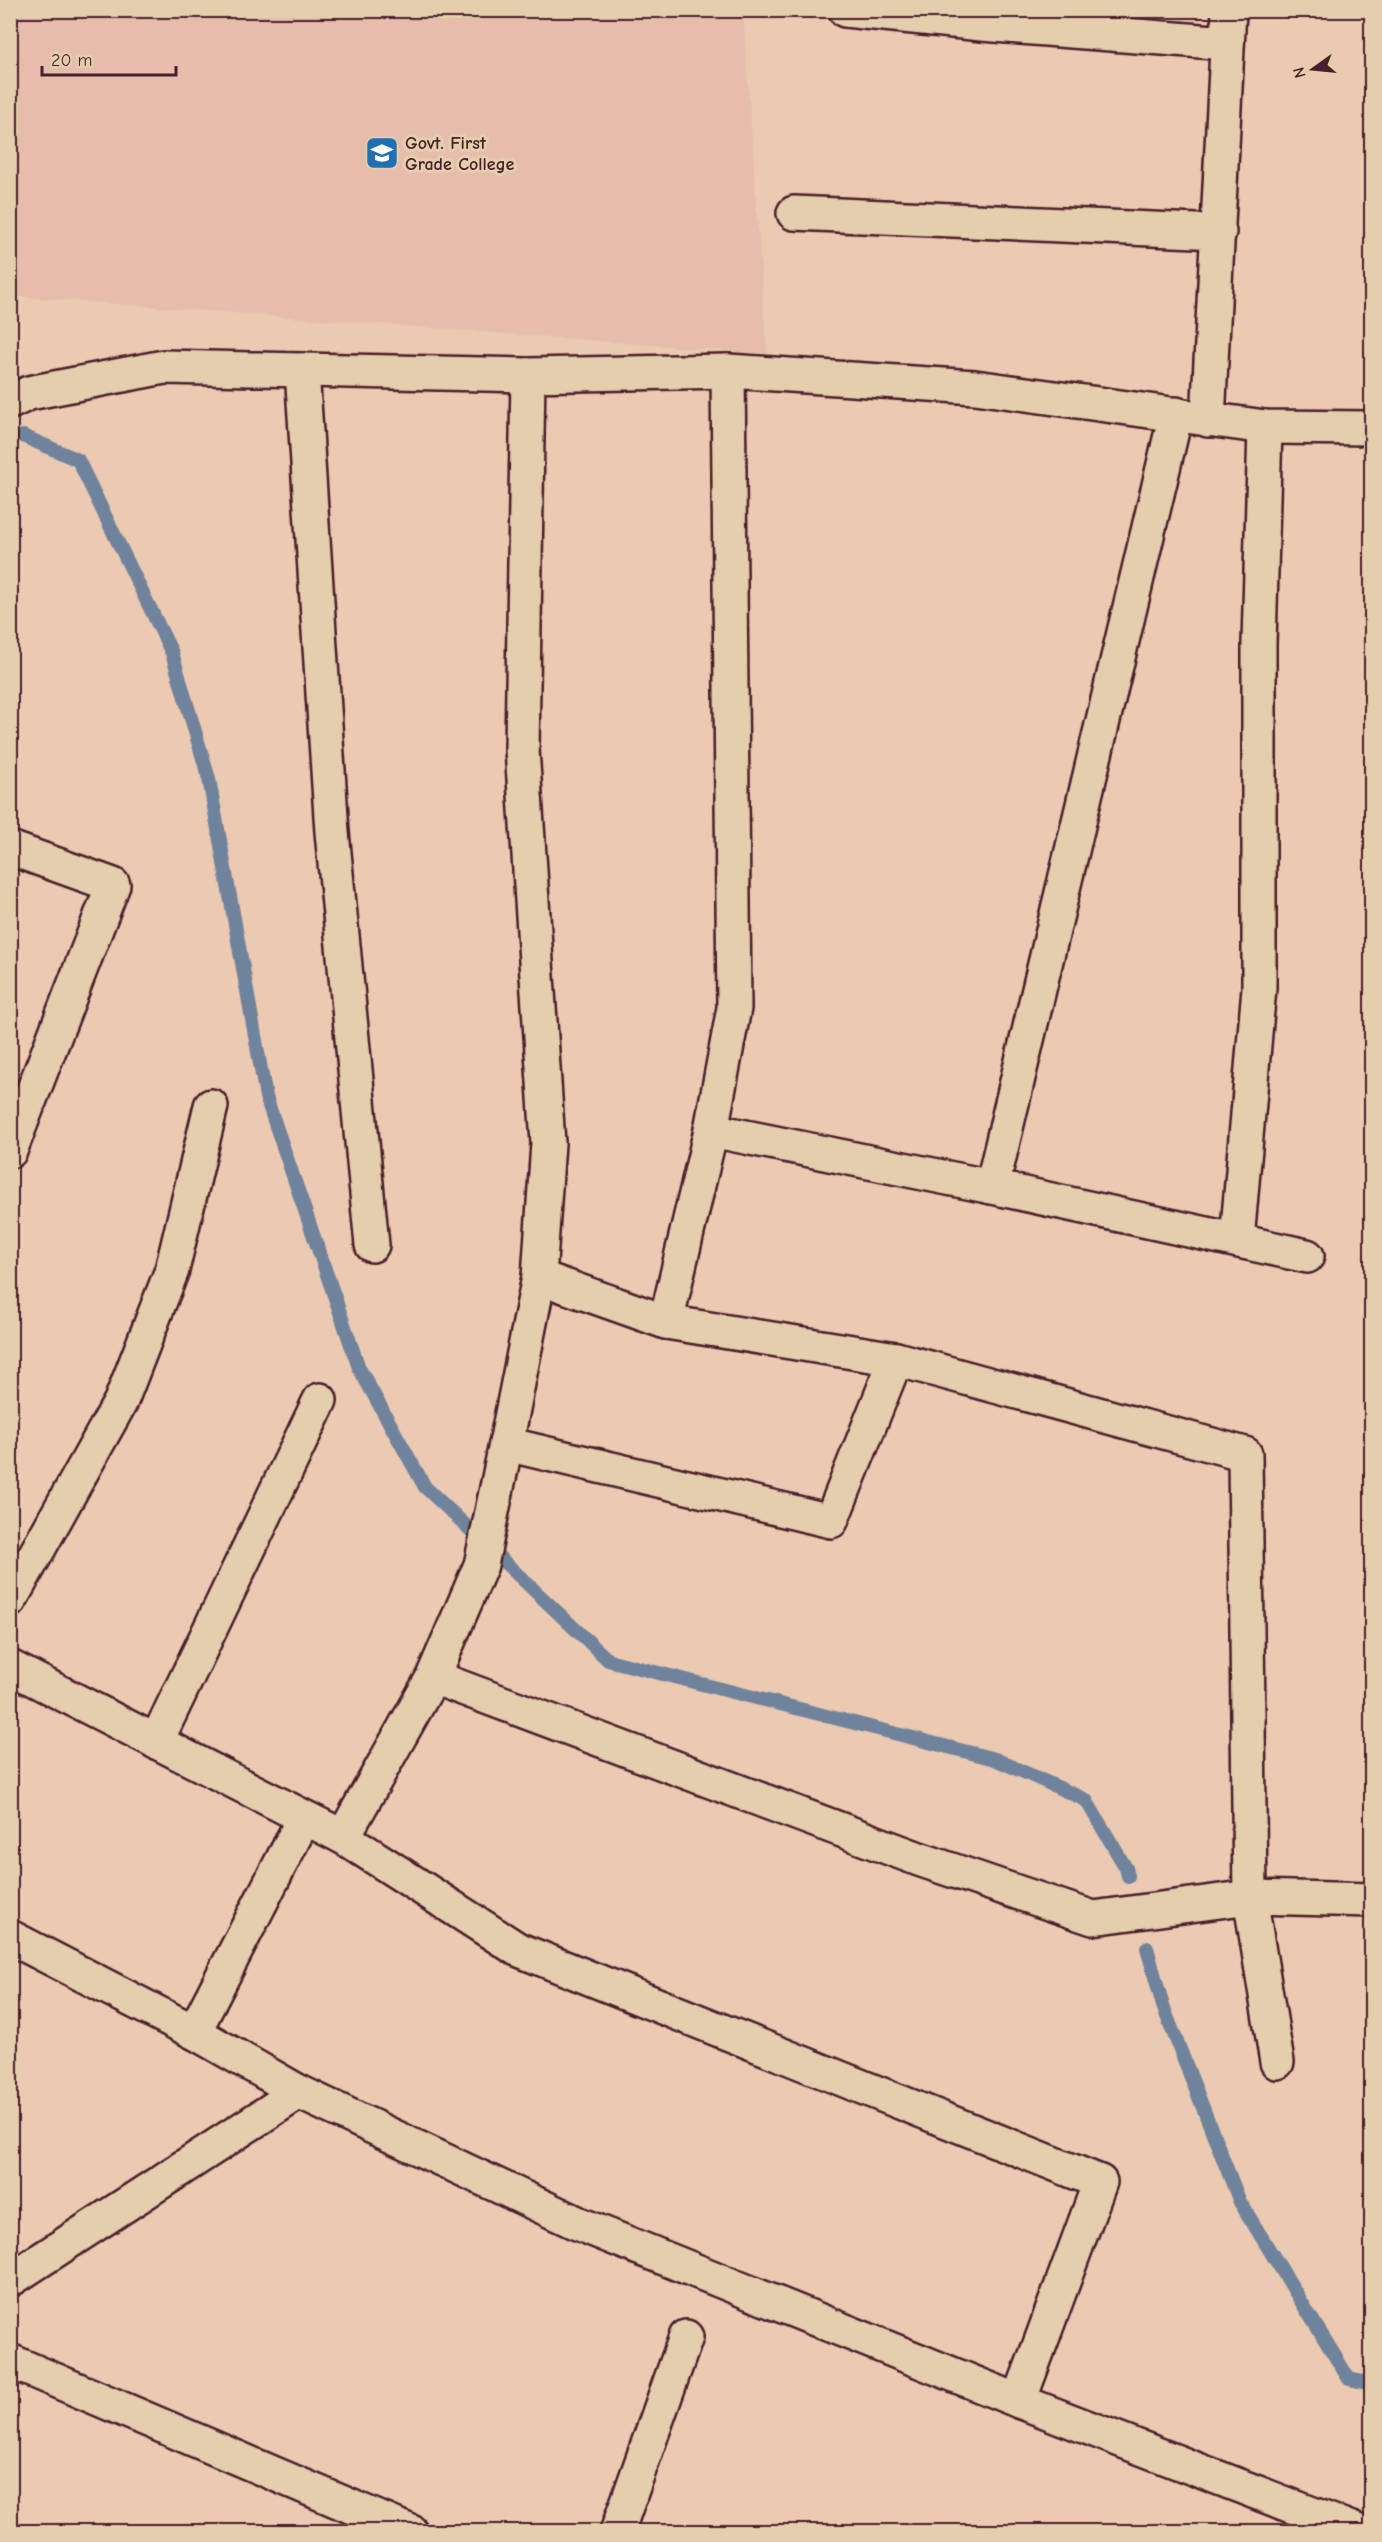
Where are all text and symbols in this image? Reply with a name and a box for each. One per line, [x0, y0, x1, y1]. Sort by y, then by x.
scale bar [42, 39, 176, 77]
north arrow [1283, 39, 1343, 99]
text: 20 m [51, 50, 92, 71]
text: N [1289, 65, 1310, 80]
place label: Govt. First Grade College [405, 133, 515, 175]
school or university icon: Govt. First Grade College [364, 135, 400, 171]

